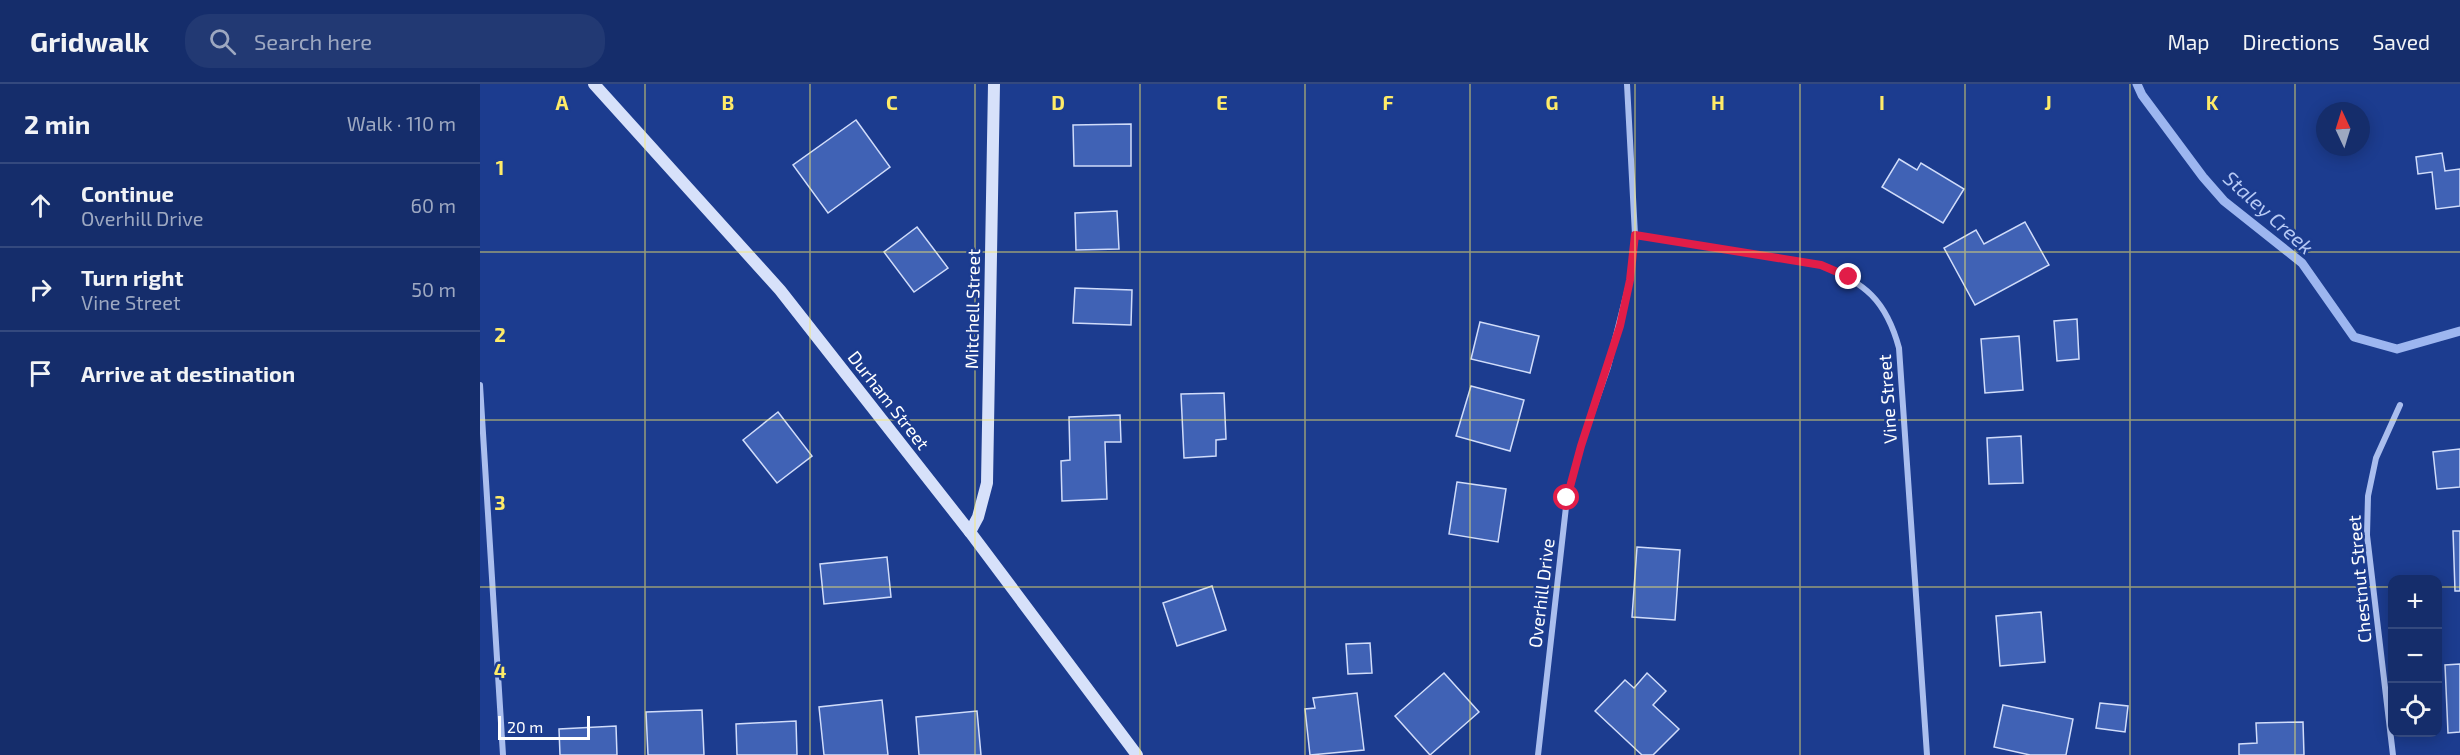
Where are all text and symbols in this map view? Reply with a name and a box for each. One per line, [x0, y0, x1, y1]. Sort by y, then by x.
search box [185, 14, 605, 68]
text: Gridwalk [30, 24, 149, 58]
icon: search [206, 25, 239, 58]
text: Search here [254, 28, 372, 54]
text: Map [2167, 29, 2210, 54]
text: Directions [2243, 29, 2339, 54]
text: Saved [2372, 29, 2430, 54]
text: A [555, 90, 569, 114]
text: B [722, 90, 734, 114]
text: C [886, 90, 898, 114]
text: D [1051, 90, 1065, 114]
text: E [1216, 90, 1228, 114]
text: F [1382, 90, 1394, 114]
text: G [1546, 90, 1558, 114]
text: H [1711, 90, 1725, 114]
text: I [1879, 90, 1885, 114]
text: J [2044, 90, 2052, 114]
text: K [2206, 90, 2219, 114]
north arrow [2316, 102, 2370, 156]
text: 2 min [24, 108, 90, 139]
text: Walk · 110 m [347, 111, 456, 135]
text: 1 [496, 155, 504, 179]
water label: Staley Creek [2218, 165, 2319, 259]
text: Continue [81, 180, 174, 206]
icon: ahead [24, 189, 57, 222]
text: 60 m [411, 193, 456, 217]
text: Overhill Drive [81, 206, 204, 230]
street label: Mitchell Street [960, 249, 984, 369]
route end [1835, 263, 1861, 289]
text: Turn right [81, 264, 183, 290]
icon: right [24, 273, 57, 306]
text: 50 m [411, 277, 456, 301]
text: Vine Street [81, 290, 181, 314]
text: 2 [494, 322, 506, 346]
street label: Durham Street [844, 346, 935, 454]
street label: Vine Street [1873, 353, 1901, 444]
icon: arrive [24, 357, 57, 390]
text: Arrive at destination [81, 360, 295, 386]
route start [1553, 484, 1579, 510]
text: 3 [494, 490, 506, 514]
street label: Chestnut Street [2342, 514, 2376, 644]
street label: Overhill Drive [1523, 537, 1559, 649]
map controls [2388, 575, 2442, 737]
button: + [2388, 575, 2442, 629]
button: − [2388, 629, 2442, 683]
text: 4 [494, 658, 507, 682]
button: locate [2388, 683, 2442, 737]
scale bar [498, 713, 590, 740]
text: 20 m [507, 717, 543, 736]

